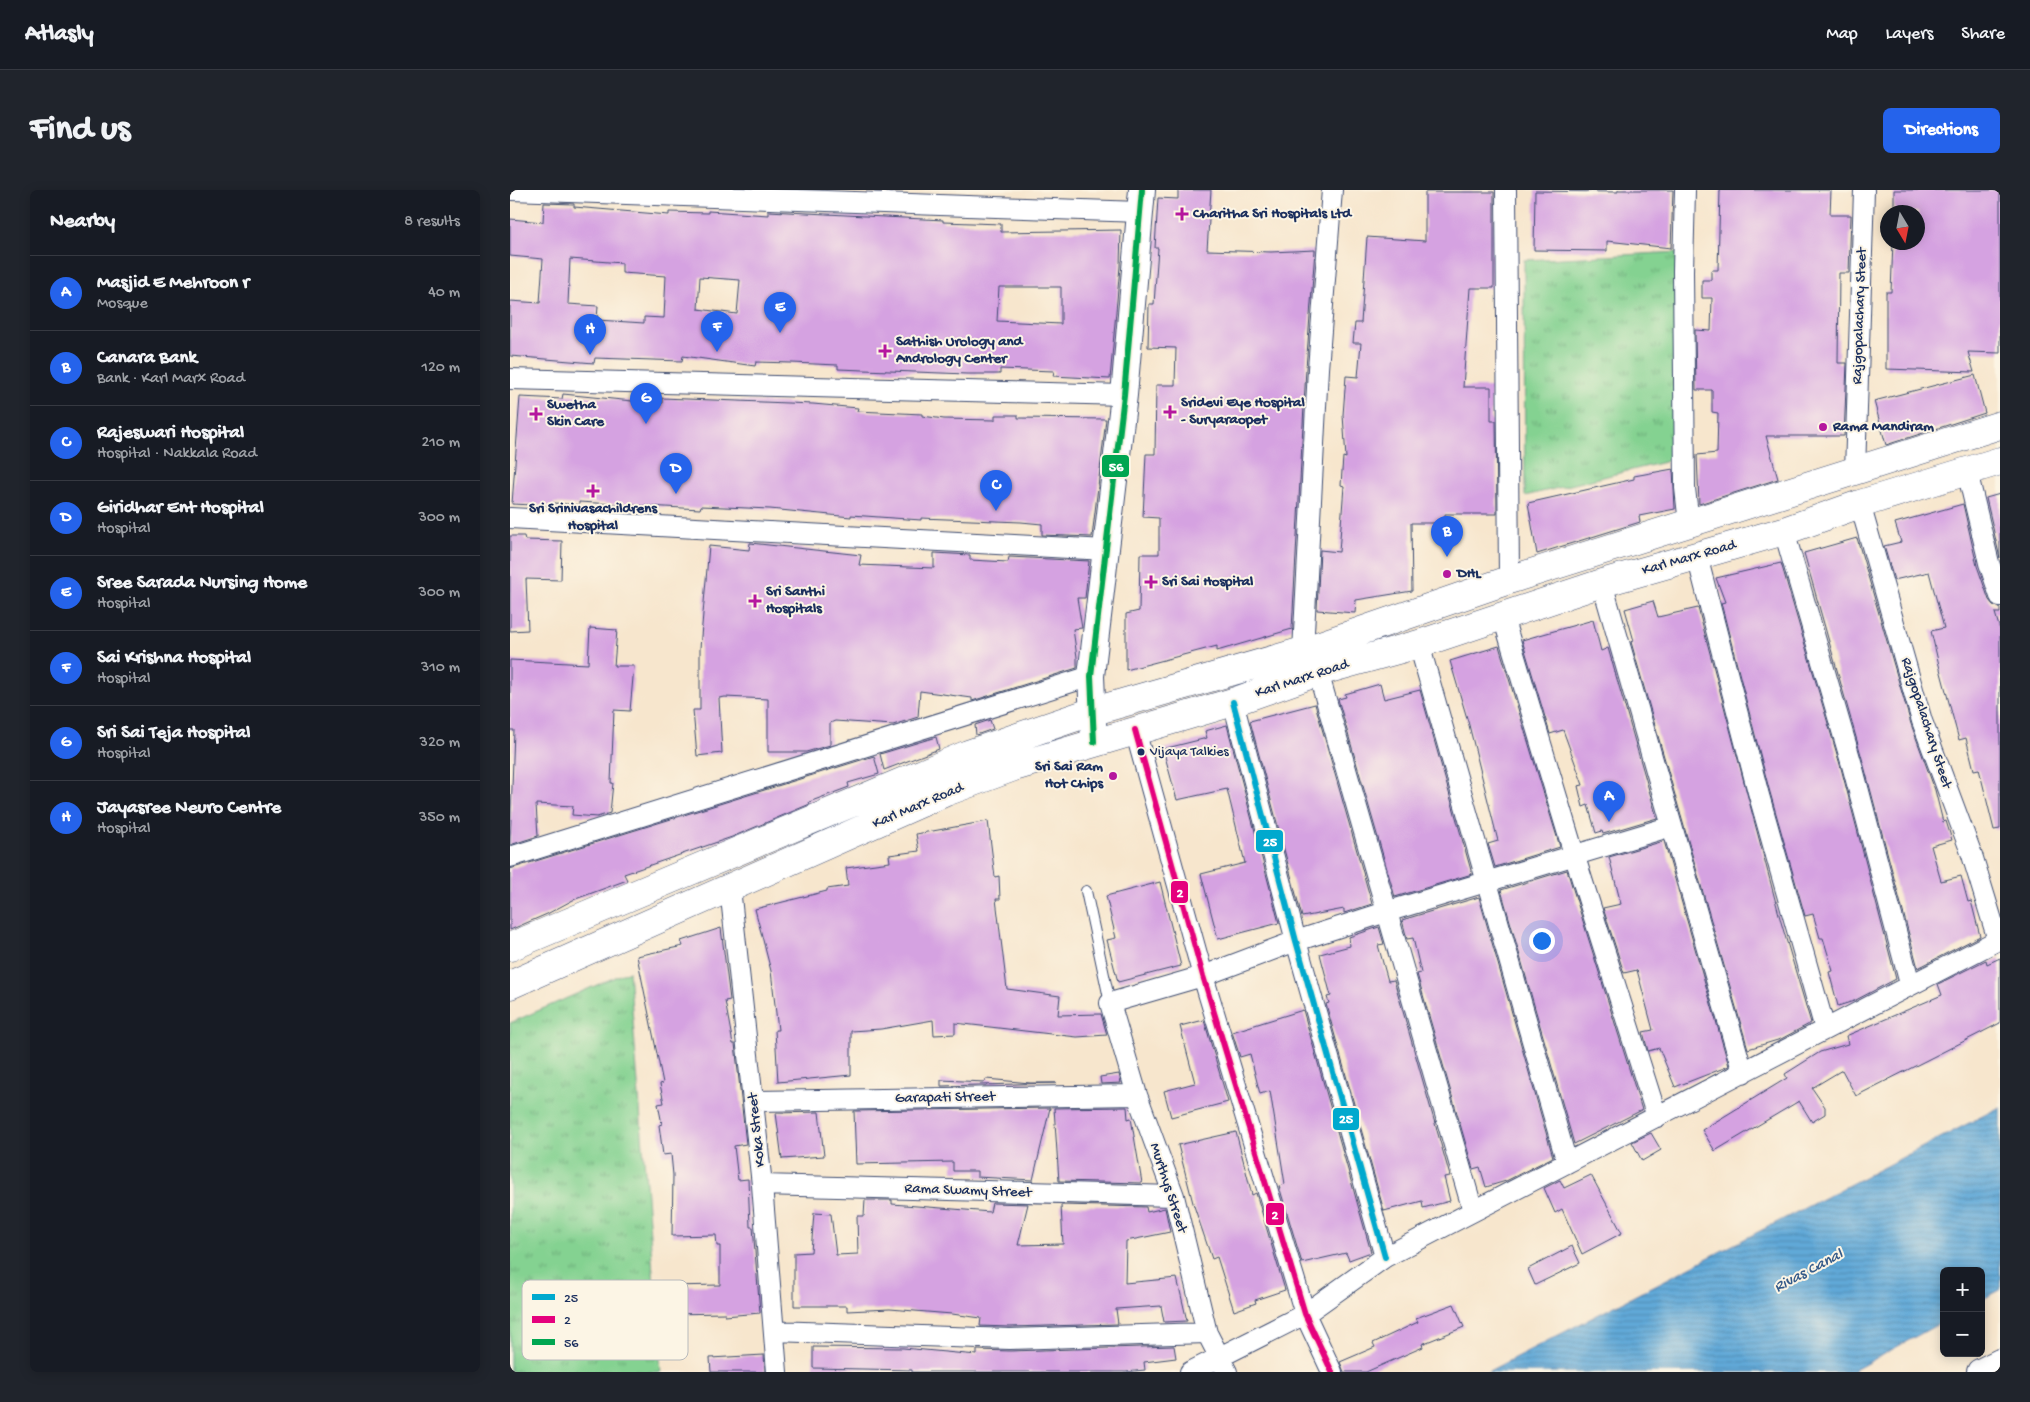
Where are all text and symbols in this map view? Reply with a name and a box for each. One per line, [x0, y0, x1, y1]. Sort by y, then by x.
text: Atlasly [25, 20, 94, 49]
text: Map [1826, 24, 1858, 45]
text: Layers [1886, 24, 1933, 45]
text: Share [1961, 24, 2005, 45]
button: Directions [1883, 108, 2000, 153]
text: Find us [30, 110, 130, 151]
place label: Charitha Sri Hospitals Ltd [1192, 205, 1353, 223]
north arrow [1880, 205, 1925, 250]
marker: Charitha Sri Hospitals Ltd [1175, 207, 1189, 221]
text: Nearby [50, 210, 115, 235]
text: 8 results [404, 213, 460, 232]
street label: Rajgopalachary Steet [1849, 246, 1871, 385]
text: Masjid E Mehroon r [97, 272, 249, 295]
text: A [61, 284, 71, 303]
text: 40 m [428, 284, 460, 303]
pin: E [764, 292, 796, 333]
text: Mosque [97, 295, 148, 314]
pin: F [701, 311, 733, 352]
pin: H [574, 314, 606, 355]
place label: Sathish Urology and Andrology Center [895, 333, 1025, 368]
marker: Sathish Urology and Andrology Center [878, 344, 892, 358]
text: Canara Bank [97, 347, 197, 370]
text: B [62, 359, 70, 378]
text: 120 m [421, 359, 460, 378]
text: Bank · Karl Marx Road [97, 370, 245, 389]
pin: G [630, 383, 662, 424]
place label: Sridevi Eye Hospital - Suryaraopet [1181, 394, 1305, 429]
place label: Swetha Skin Care [547, 396, 605, 431]
marker: Sridevi Eye Hospital - Suryaraopet [1163, 405, 1177, 419]
marker: Swetha Skin Care [529, 407, 543, 421]
place label: Rama Mandiram [1832, 418, 1934, 436]
marker: Rama Mandiram [1817, 421, 1829, 433]
text: Rajeswari Hospital [97, 422, 244, 445]
text: C [62, 434, 70, 453]
text: 210 m [421, 434, 460, 453]
text: Hospital · Nakkala Road [97, 445, 257, 464]
pin: D [660, 453, 692, 494]
line badge: 56 [1101, 454, 1130, 478]
text: 56 [1109, 460, 1124, 477]
pin: C [980, 470, 1012, 511]
marker: Sri Srinivasachildrens Hospital [586, 484, 600, 498]
text: Giridhar Ent Hospital [97, 497, 264, 520]
place label: Sri Srinivasachildrens Hospital [529, 500, 658, 535]
text: D [61, 509, 71, 528]
text: 300 m [418, 509, 460, 528]
pin: B [1431, 516, 1463, 557]
text: Hospital [97, 520, 151, 539]
street label: Karl Marx Road [1640, 536, 1739, 580]
place label: DHL [1455, 565, 1482, 583]
marker: DHL [1441, 568, 1453, 580]
text: Sree Sarada Nursing Home [97, 572, 307, 595]
place label: Sri Sai Hospital [1162, 573, 1254, 591]
marker: Sri Sai Hospital [1144, 575, 1158, 589]
place label: Sri Santhi Hospitals [766, 583, 825, 618]
text: E [61, 584, 71, 603]
text: 300 m [418, 584, 460, 603]
marker: Sri Santhi Hospitals [748, 594, 762, 608]
text: Hospital [97, 595, 151, 614]
text: Sai Krishna Hospital [97, 647, 251, 670]
street label: Karl Marx Road [1253, 655, 1352, 703]
street label: Rajgopalachary Steet [1896, 655, 1956, 793]
text: F [62, 659, 70, 678]
text: 310 m [421, 659, 460, 678]
text: Hospital [97, 670, 151, 689]
text: Sri Sai Teja Hospital [97, 722, 251, 745]
text: G [61, 734, 71, 753]
text: 320 m [420, 734, 460, 753]
place label: Vijaya Talkies [1149, 744, 1229, 761]
text: Hospital [97, 745, 151, 764]
marker: Vijaya Talkies [1136, 747, 1146, 757]
place label: Sri Sai Ram Hot Chips [1035, 758, 1104, 793]
marker: Sri Sai Ram Hot Chips [1107, 770, 1119, 782]
street label: Karl Marx Road [870, 778, 967, 833]
pin: A [1593, 781, 1625, 822]
text: Jayasree Neuro Centre [97, 797, 281, 820]
text: H [61, 809, 71, 828]
text: 350 m [419, 809, 460, 828]
text: Hospital [97, 820, 151, 839]
line badge: 25 [1255, 829, 1284, 853]
text: 25 [1263, 835, 1278, 852]
line badge: 2 [1170, 880, 1189, 904]
text: 2 [1177, 886, 1184, 903]
your location [1529, 928, 1555, 954]
street label: Garapati Street [895, 1088, 997, 1108]
street label: Koka Street [744, 1090, 770, 1168]
line badge: 25 [1332, 1107, 1360, 1131]
text: 25 [1339, 1112, 1354, 1129]
street label: Murthys Street [1145, 1141, 1192, 1237]
street label: Rama Swamy Street [904, 1180, 1034, 1202]
line badge: 2 [1265, 1202, 1285, 1226]
text: 2 [1272, 1208, 1279, 1225]
water label: Rivas Canal [1771, 1245, 1848, 1298]
map controls [1940, 1267, 1985, 1357]
button: + [1940, 1267, 1985, 1312]
legend [522, 1280, 688, 1360]
text: 25 [564, 1291, 578, 1308]
button: − [1940, 1312, 1985, 1357]
text: 2 [564, 1313, 571, 1330]
text: 56 [564, 1336, 579, 1353]

